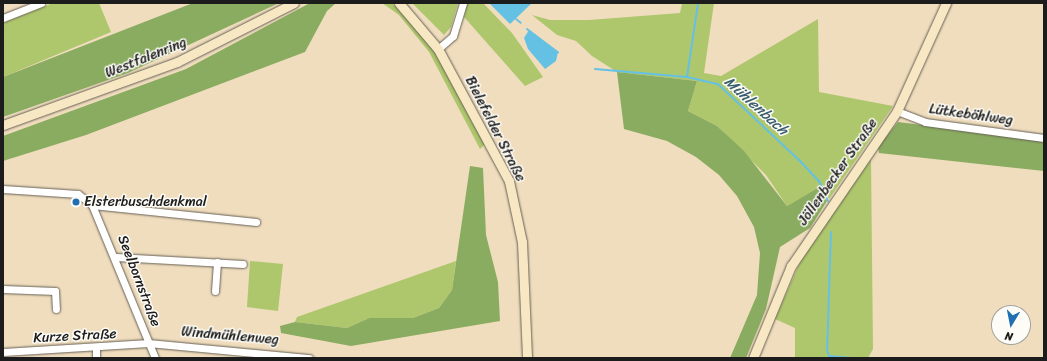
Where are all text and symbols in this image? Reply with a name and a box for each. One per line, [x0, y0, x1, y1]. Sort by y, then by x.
street label: Westfalenring [103, 34, 189, 82]
street label: Bielefelder Straße [461, 73, 529, 185]
water label: Mühlenbach [720, 73, 792, 139]
street label: Lütkeböhlweg [928, 101, 1014, 129]
street label: Jöllenbecker Straße [795, 115, 881, 229]
place label: Elsterbuschdenkmal [84, 194, 207, 210]
marker: Elsterbuschdenkmal [71, 197, 81, 207]
street label: Seelbornstraße [114, 233, 164, 329]
north arrow [991, 305, 1031, 345]
street label: Windmühlenweg [181, 323, 279, 349]
street label: Kurze Straße [33, 325, 117, 347]
text: N [1004, 326, 1014, 346]

